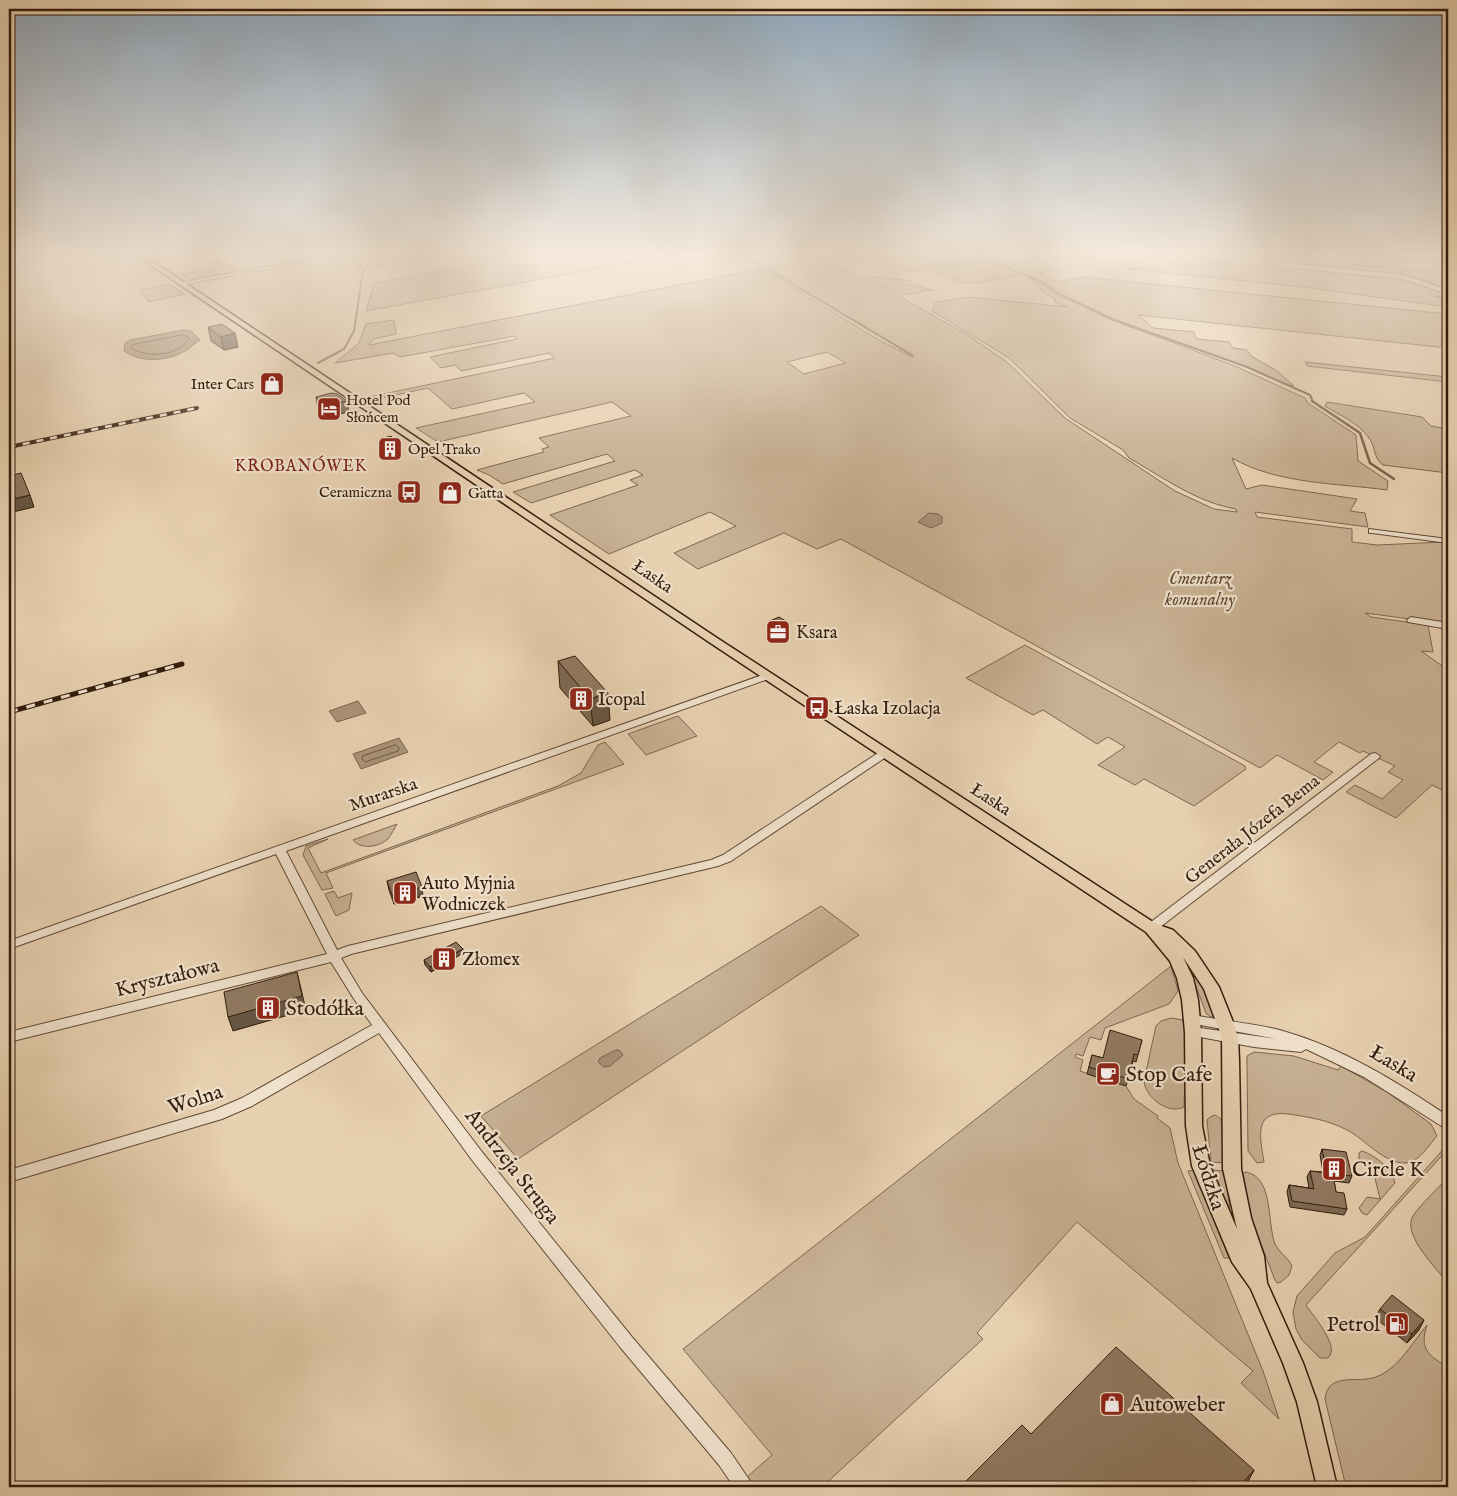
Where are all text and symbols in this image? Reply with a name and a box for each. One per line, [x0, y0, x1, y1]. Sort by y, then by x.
shop icon: Inter Cars [259, 371, 285, 397]
place label: Inter Cars [191, 375, 254, 394]
place label: Hotel Pod Słońcem [346, 391, 412, 427]
hotel icon: Hotel Pod Słońcem [316, 396, 342, 422]
building icon: Opel Trako [377, 436, 403, 462]
place label: Opel Trako [408, 440, 481, 459]
district label: KROBANÓWEK [235, 455, 367, 477]
bus stop icon: Ceramiczna [396, 479, 422, 505]
shop icon: Gatta [437, 480, 463, 506]
place label: Ceramiczna [319, 483, 393, 502]
place label: Gatta [468, 484, 504, 503]
street label: Łaska [627, 555, 677, 599]
park label: Cmentarz komunalny [1164, 568, 1235, 612]
office icon: Ksara [765, 619, 791, 645]
place label: Ksara [796, 622, 838, 645]
building icon: Icopal [568, 686, 594, 712]
place label: Icopal [598, 689, 646, 712]
bus stop icon: Łaska Izolacja [804, 695, 830, 721]
place label: Łaska Izolacja [834, 698, 941, 721]
street label: Generała Józefa Bema [1181, 770, 1325, 890]
street label: Murarska [346, 773, 421, 818]
street label: Łaska [965, 779, 1015, 822]
place label: Auto Myjnia Wodniczek [421, 873, 515, 917]
building icon: Auto Myjnia Wodniczek [392, 880, 418, 906]
building icon: Złomex [431, 946, 457, 972]
place label: Złomex [462, 949, 520, 972]
street label: Kryształowa [113, 952, 223, 1004]
building icon: Stodółka [255, 995, 281, 1021]
place label: Stodółka [286, 996, 365, 1023]
street label: Łaska [1364, 1039, 1423, 1090]
cafe icon: Stop Cafe [1095, 1061, 1121, 1087]
place label: Stop Cafe [1126, 1062, 1213, 1089]
street label: Wolna [165, 1079, 227, 1122]
street label: Andrzeja Struga [458, 1103, 566, 1231]
street label: Łódzka [1184, 1141, 1231, 1215]
building icon: Circle K [1321, 1156, 1347, 1182]
place label: Circle K [1352, 1157, 1425, 1184]
fuel station icon: Petrol [1384, 1311, 1410, 1337]
place label: Petrol [1327, 1312, 1380, 1339]
shop icon: Autoweber [1099, 1391, 1125, 1417]
place label: Autoweber [1129, 1392, 1226, 1419]

